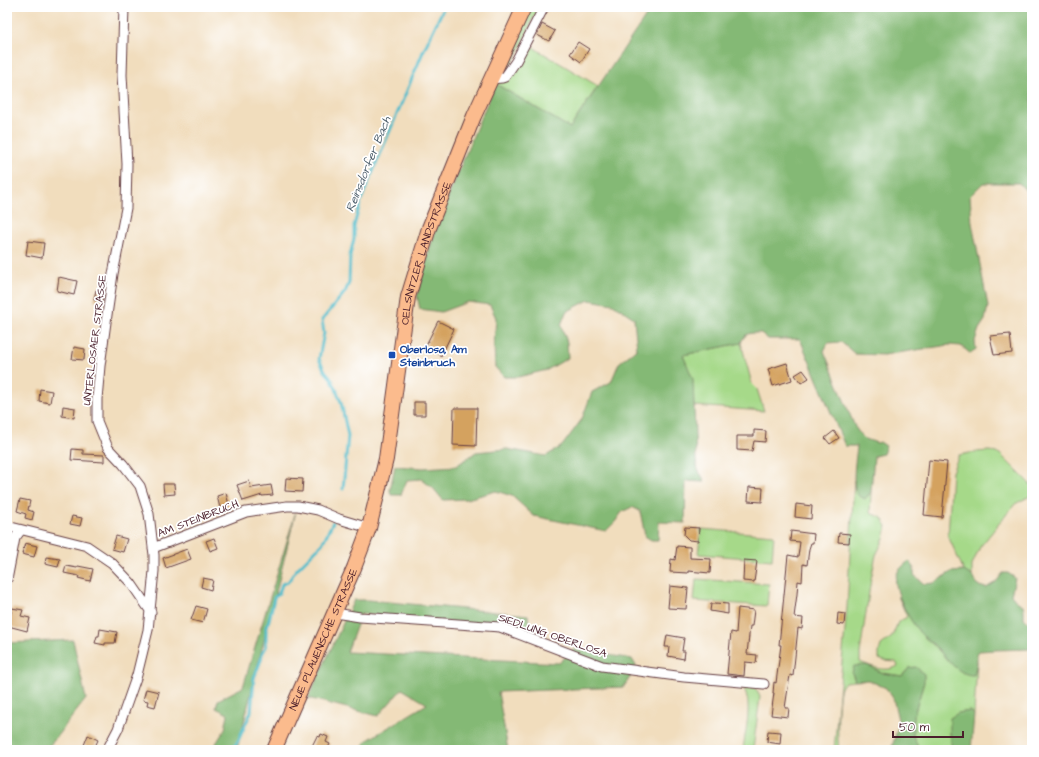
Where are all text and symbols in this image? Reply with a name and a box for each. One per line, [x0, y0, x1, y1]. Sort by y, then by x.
water label: Reinsdorfer Bach [342, 113, 396, 214]
street label: OELSNITZER LANDSTRASSE [397, 179, 455, 326]
street label: UNTERLOSAER STRASSE [79, 273, 110, 406]
place label: Oberlosa, Am Steinbruch [399, 342, 467, 370]
marker: Oberlosa, Am Steinbruch [387, 350, 397, 360]
street label: AM STEINBRUCH [155, 496, 241, 541]
street label: NEUE PLAUENSCHE STRASSE [285, 566, 361, 713]
street label: SIEDLUNG OBERLOSA [497, 610, 609, 661]
scale bar [893, 713, 963, 739]
text: 50 m [899, 719, 930, 736]

